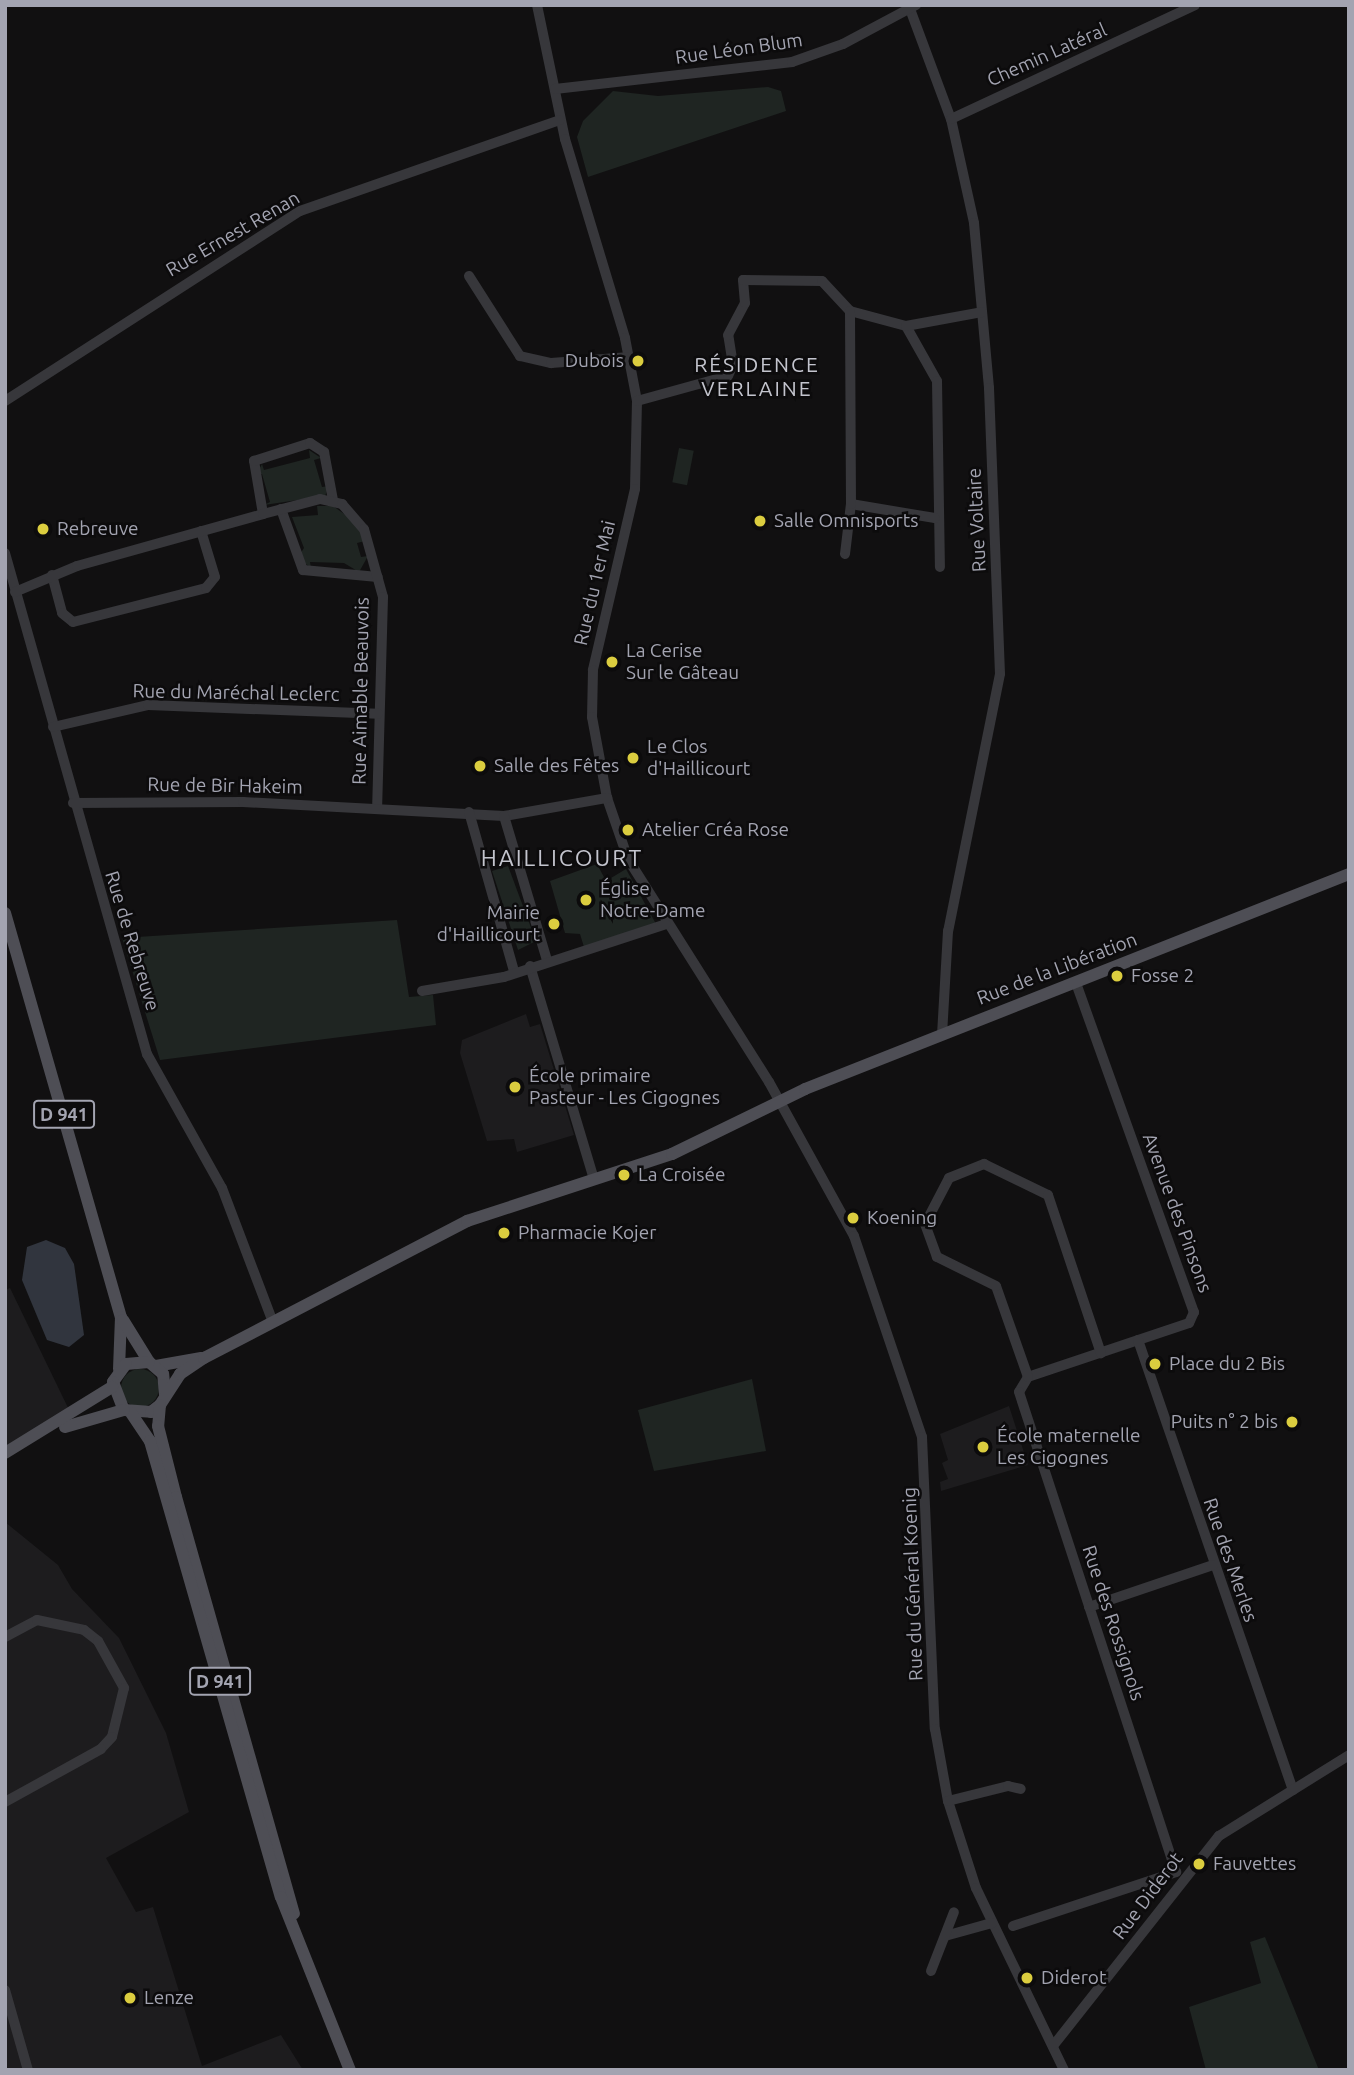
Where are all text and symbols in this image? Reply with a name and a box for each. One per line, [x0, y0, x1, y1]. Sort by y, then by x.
street label: Chemin Latéral [984, 18, 1110, 92]
street label: Rue Léon Blum [674, 29, 804, 69]
street label: Rue Ernest Renan [162, 186, 304, 282]
place label: Dubois [565, 350, 624, 372]
district label: RÉSIDENCE VERLAINE [695, 351, 819, 401]
marker: Dubois [630, 353, 646, 369]
street label: Rue Voltaire [963, 467, 991, 573]
place label: Salle Omnisports [774, 510, 919, 532]
marker: Salle Omnisports [752, 513, 768, 529]
place label: Rebreuve [57, 518, 139, 540]
street label: Rue du 1er Mai [570, 518, 620, 648]
marker: Rebreuve [35, 521, 51, 537]
street label: Rue Aimable Beauvois [348, 597, 374, 785]
place label: La Cerise Sur le Gâteau [626, 640, 739, 684]
marker: La Cerise Sur le Gâteau [604, 654, 620, 670]
street label: Rue du Maréchal Leclerc [132, 680, 340, 706]
place label: Le Clos d'Haillicourt [647, 736, 750, 780]
marker: Le Clos d'Haillicourt [625, 750, 641, 766]
place label: Salle des Fêtes [494, 755, 619, 777]
marker: Salle des Fêtes [472, 758, 488, 774]
street label: Rue de Bir Hakeim [147, 773, 303, 799]
place label: Atelier Créa Rose [642, 819, 789, 841]
marker: Atelier Créa Rose [620, 822, 636, 838]
district label: HAILLICOURT [482, 844, 642, 872]
street label: Rue de Rebreuve [100, 868, 164, 1014]
place label: Église Notre-Dame [600, 878, 705, 922]
marker: Église Notre-Dame [578, 892, 594, 908]
place label: Mairie d'Haillicourt [437, 902, 540, 946]
marker: Mairie d'Haillicourt [546, 916, 562, 932]
street label: Rue de la Libération [974, 928, 1140, 1010]
place label: Fosse 2 [1131, 965, 1194, 987]
marker: Fosse 2 [1109, 968, 1125, 984]
place label: École primaire Pasteur - Les Cigognes [529, 1065, 720, 1109]
marker: École primaire Pasteur - Les Cigognes [507, 1079, 523, 1095]
road number: D 941 [32, 1100, 96, 1128]
street label: Avenue des Pinsons [1138, 1130, 1216, 1296]
place label: La Croisée [638, 1164, 726, 1186]
marker: La Croisée [616, 1167, 632, 1183]
place label: Koening [867, 1207, 937, 1229]
marker: Koening [845, 1210, 861, 1226]
place label: Pharmacie Kojer [518, 1222, 656, 1244]
marker: Pharmacie Kojer [496, 1225, 512, 1241]
place label: Place du 2 Bis [1169, 1353, 1285, 1375]
marker: Place du 2 Bis [1147, 1356, 1163, 1372]
place label: Puits n° 2 bis [1171, 1411, 1278, 1433]
marker: Puits n° 2 bis [1284, 1414, 1300, 1430]
place label: École maternelle Les Cigognes [997, 1425, 1140, 1469]
marker: École maternelle Les Cigognes [975, 1439, 991, 1455]
street label: Rue du Général Koenig [898, 1487, 928, 1681]
street label: Rue des Merles [1198, 1495, 1262, 1625]
street label: Rue des Rossignols [1077, 1543, 1149, 1703]
road number: D 941 [188, 1666, 252, 1696]
street label: Rue Diderot [1108, 1848, 1188, 1944]
place label: Fauvettes [1213, 1853, 1296, 1875]
marker: Fauvettes [1191, 1856, 1207, 1872]
place label: Diderot [1041, 1967, 1106, 1989]
marker: Diderot [1019, 1970, 1035, 1986]
place label: Lenze [144, 1987, 194, 2009]
marker: Lenze [122, 1990, 138, 2006]

